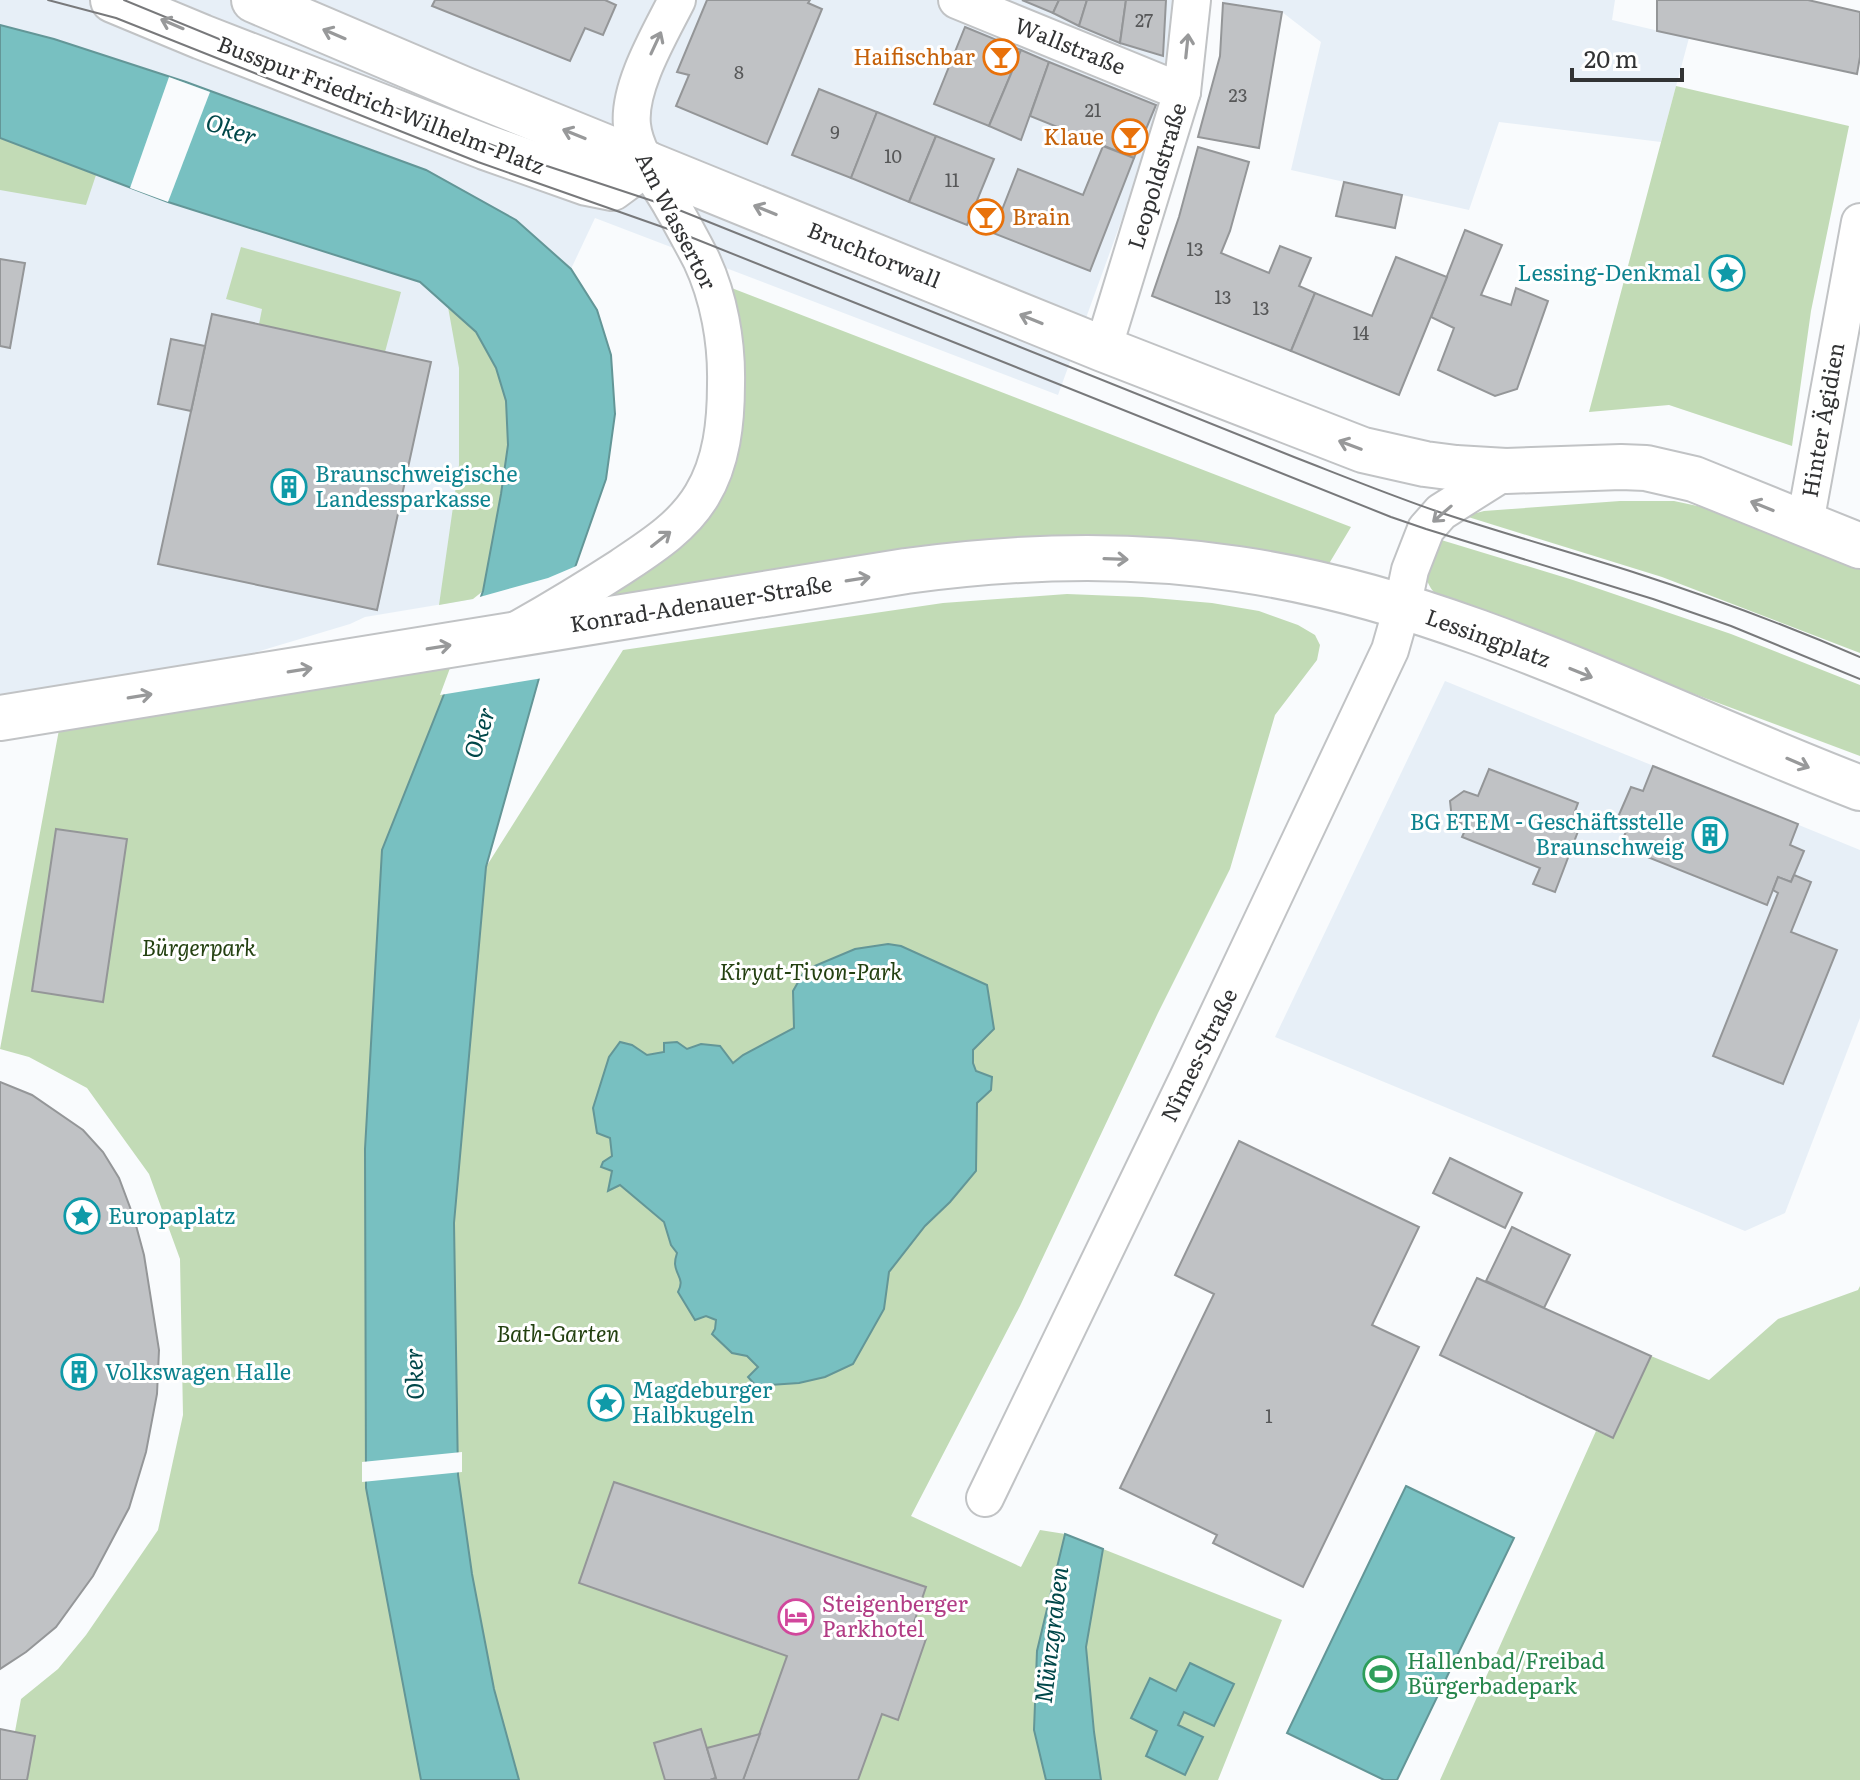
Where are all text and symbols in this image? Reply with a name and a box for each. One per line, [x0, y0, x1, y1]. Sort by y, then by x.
house number: 27 [1135, 6, 1153, 33]
street label: Wallstraße [1010, 7, 1131, 82]
one-way arrow [160, 16, 185, 31]
one-way arrow [322, 25, 346, 40]
street label: Busspur Friedrich-Wilhelm-Platz [213, 26, 550, 181]
one-way arrow [650, 31, 665, 55]
scale bar [1572, 32, 1682, 82]
one-way arrow [1180, 33, 1195, 60]
bar icon: Haifischbar [982, 38, 1020, 76]
place label: Haifischbar [853, 39, 976, 72]
text: 20 m [1584, 40, 1638, 75]
house number: 8 [734, 58, 744, 85]
house number: 23 [1229, 81, 1247, 108]
house number: 21 [1085, 96, 1101, 123]
street label: Leopoldstraße [1118, 98, 1194, 253]
water label: Oker [201, 103, 262, 153]
house number: 9 [830, 118, 840, 145]
bar icon: Klaue [1111, 118, 1149, 156]
place label: Klaue [1043, 119, 1104, 152]
one-way arrow [562, 125, 587, 140]
house number: 10 [884, 142, 902, 169]
street label: Am Wassertor [629, 146, 726, 295]
house number: 11 [945, 166, 959, 193]
bar icon: Brain [967, 198, 1005, 236]
place label: Brain [1012, 199, 1071, 232]
one-way arrow [753, 202, 778, 216]
street label: Bruchtorwall [803, 212, 946, 295]
house number: 13 [1186, 235, 1204, 262]
place icon: Lessing-Denkmal [1708, 254, 1746, 292]
place label: Lessing-Denkmal [1518, 255, 1701, 288]
house number: 13 [1214, 283, 1232, 310]
house number: 13 [1252, 294, 1270, 321]
one-way arrow [1019, 311, 1044, 326]
house number: 14 [1353, 319, 1369, 346]
street label: Hinter Ägidien [1792, 340, 1851, 500]
one-way arrow [1338, 437, 1363, 451]
place label: Braunschweigische Landessparkasse [315, 456, 518, 514]
building icon: Braunschweigische Landessparkasse [270, 468, 308, 506]
one-way arrow [1750, 497, 1775, 512]
one-way arrow [1432, 505, 1452, 523]
one-way arrow [650, 530, 671, 548]
one-way arrow [1102, 551, 1129, 566]
street label: Konrad-Adenauer-Straße [567, 566, 834, 640]
one-way arrow [844, 571, 870, 586]
street label: Lessingplatz [1422, 599, 1556, 675]
one-way arrow [426, 638, 451, 653]
one-way arrow [287, 662, 313, 677]
one-way arrow [1568, 666, 1593, 681]
one-way arrow [127, 687, 152, 702]
water label: Oker [453, 702, 502, 763]
one-way arrow [1785, 757, 1810, 771]
place label: BG ETEM - Geschäftsstelle Braunschweig [1410, 804, 1685, 862]
building icon: BG ETEM - Geschäftsstelle Braunschweig [1691, 816, 1729, 854]
park label: Bürgerpark [142, 930, 256, 963]
park label: Kiryat-Tivon-Park [720, 954, 902, 987]
street label: Nîmes-Straße [1151, 982, 1244, 1127]
place icon: Europaplatz [63, 1197, 101, 1235]
place label: Europaplatz [108, 1198, 235, 1231]
park label: Bath-Garten [496, 1316, 620, 1349]
water label: Oker [394, 1347, 431, 1401]
building icon: Volkswagen Halle [60, 1353, 98, 1391]
place label: Volkswagen Halle [105, 1354, 291, 1387]
place label: Magdeburger Halbkugeln [632, 1372, 773, 1430]
place icon: Magdeburger Halbkugeln [587, 1384, 625, 1422]
house number: 1 [1265, 1402, 1273, 1429]
water label: Münzgraben [1024, 1564, 1075, 1705]
place label: Steigenberger Parkhotel [822, 1586, 968, 1644]
hotel icon: Steigenberger Parkhotel [777, 1598, 815, 1636]
place label: Hallenbad/Freibad Bürgerbadepark [1407, 1643, 1605, 1701]
sports icon: Hallenbad/Freibad Bürgerbadepark [1362, 1655, 1400, 1693]

